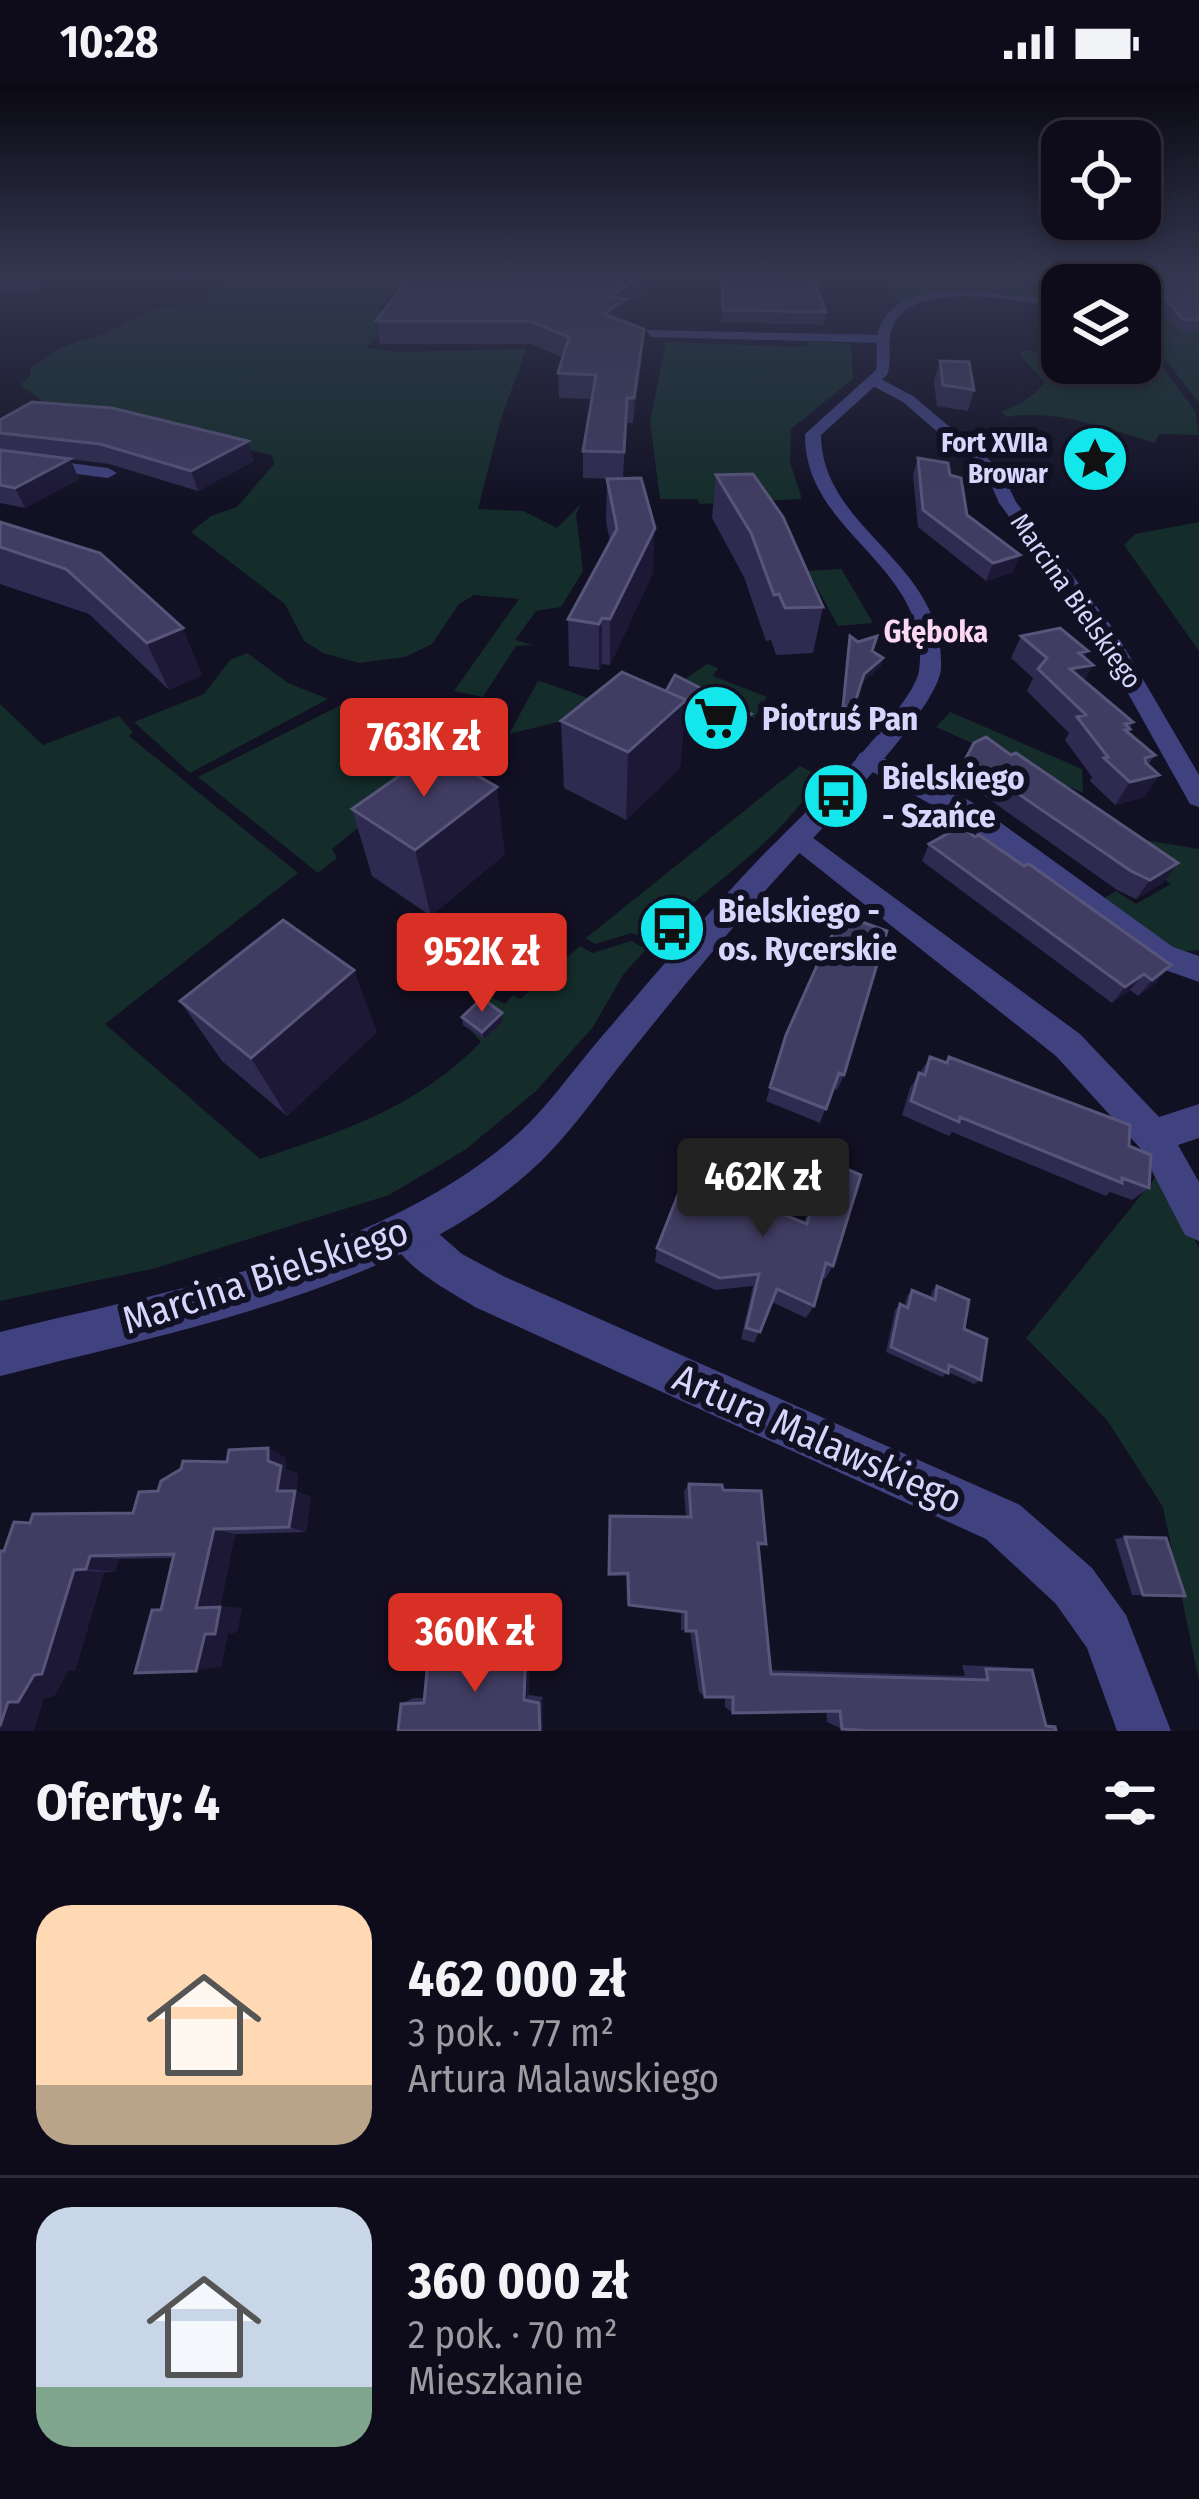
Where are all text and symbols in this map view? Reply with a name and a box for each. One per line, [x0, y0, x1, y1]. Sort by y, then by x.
text: 10:28 [60, 15, 159, 69]
map controls [1041, 120, 1161, 384]
button: locate [1041, 120, 1161, 240]
button: layers [1041, 264, 1161, 384]
place icon: Fort XVIIa Browar [1060, 424, 1130, 494]
place label: Fort XVIIa Browar [941, 427, 1048, 490]
street label: Marcina Bielskiego [1004, 507, 1148, 695]
district label: Głęboka [884, 614, 988, 650]
supermarket icon: Piotruś Pan [681, 683, 751, 753]
pin: 763K zł [313, 698, 535, 800]
place label: Piotruś Pan [762, 699, 918, 739]
text: 763K zł [367, 714, 481, 760]
place label: Bielskiego - Szańce [882, 758, 1025, 836]
bus stop icon: Bielskiego - Szańce [801, 761, 871, 831]
place label: Bielskiego - os. Rycerskie [718, 891, 897, 969]
bus stop icon: Bielskiego - os. Rycerskie [637, 894, 707, 964]
pin: 952K zł [371, 913, 593, 1015]
text: 952K zł [424, 929, 540, 975]
pin: 462K zł [652, 1138, 874, 1240]
text: 462K zł [704, 1154, 822, 1200]
street label: Marcina Bielskiego [117, 1208, 414, 1344]
street label: Artura Malawskiego [666, 1355, 969, 1523]
pin: 360K zł [364, 1593, 586, 1695]
text: 360K zł [415, 1609, 535, 1655]
icon: filters [1097, 1770, 1163, 1836]
text: Oferty: 4 [36, 1772, 220, 1834]
text: 462 000 zł [408, 1948, 626, 2010]
icon: home [132, 1953, 276, 2097]
text: 3 pok. · 77 m² [408, 2010, 614, 2056]
text: Artura Malawskiego [408, 2056, 719, 2102]
text: 360 000 zł [408, 2250, 629, 2312]
icon: home [132, 2255, 276, 2399]
text: 2 pok. · 70 m² [408, 2312, 618, 2358]
text: Mieszkanie [408, 2358, 583, 2404]

